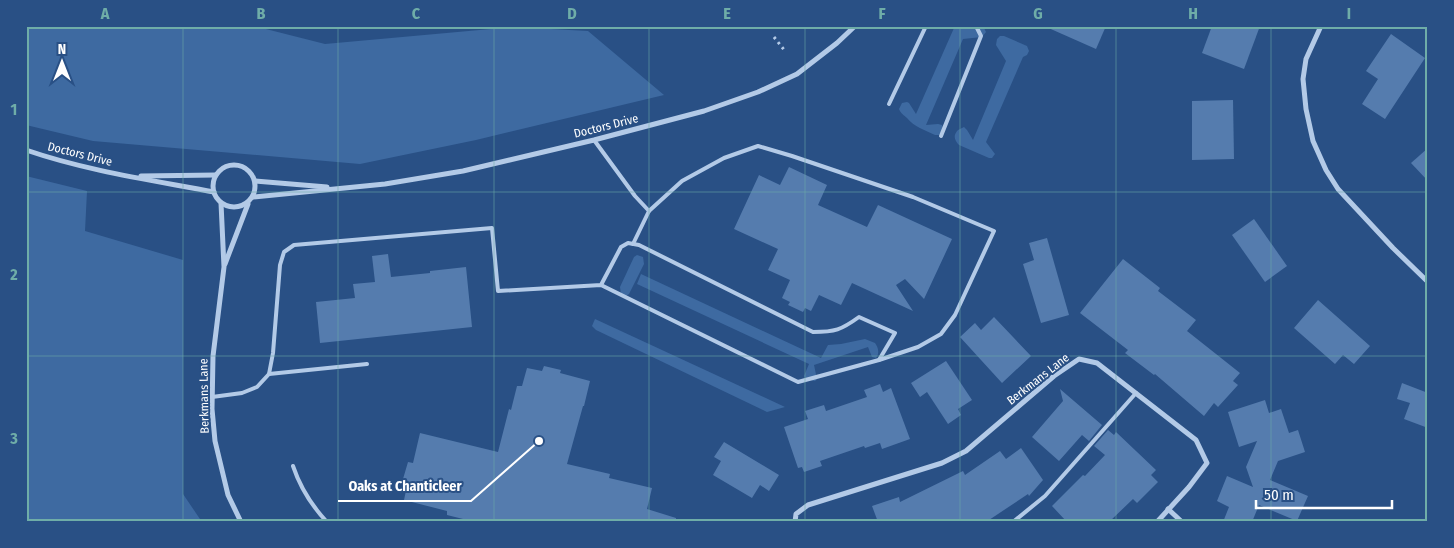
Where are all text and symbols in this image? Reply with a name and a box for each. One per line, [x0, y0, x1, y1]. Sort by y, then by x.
text: A [100, 4, 110, 23]
text: B [257, 4, 266, 23]
text: C [412, 4, 421, 23]
text: D [567, 4, 577, 23]
text: E [723, 4, 731, 23]
text: F [878, 4, 886, 23]
text: G [1033, 4, 1043, 23]
text: H [1188, 4, 1198, 23]
text: I [1347, 4, 1351, 23]
north arrow [38, 38, 88, 88]
text: N [58, 41, 66, 58]
text: 1 [11, 100, 17, 119]
street label: Doctors Drive [572, 111, 640, 141]
street label: Doctors Drive [46, 139, 114, 169]
text: 2 [9, 265, 18, 284]
street label: Berkmans Lane [1004, 350, 1072, 408]
street label: Berkmans Lane [196, 358, 212, 434]
text: 3 [9, 429, 18, 448]
callout: Oaks at Chanticleer [338, 472, 471, 501]
text: Oaks at Chanticleer [348, 478, 462, 495]
scale bar [1256, 478, 1393, 510]
text: 50 m [1264, 486, 1294, 504]

